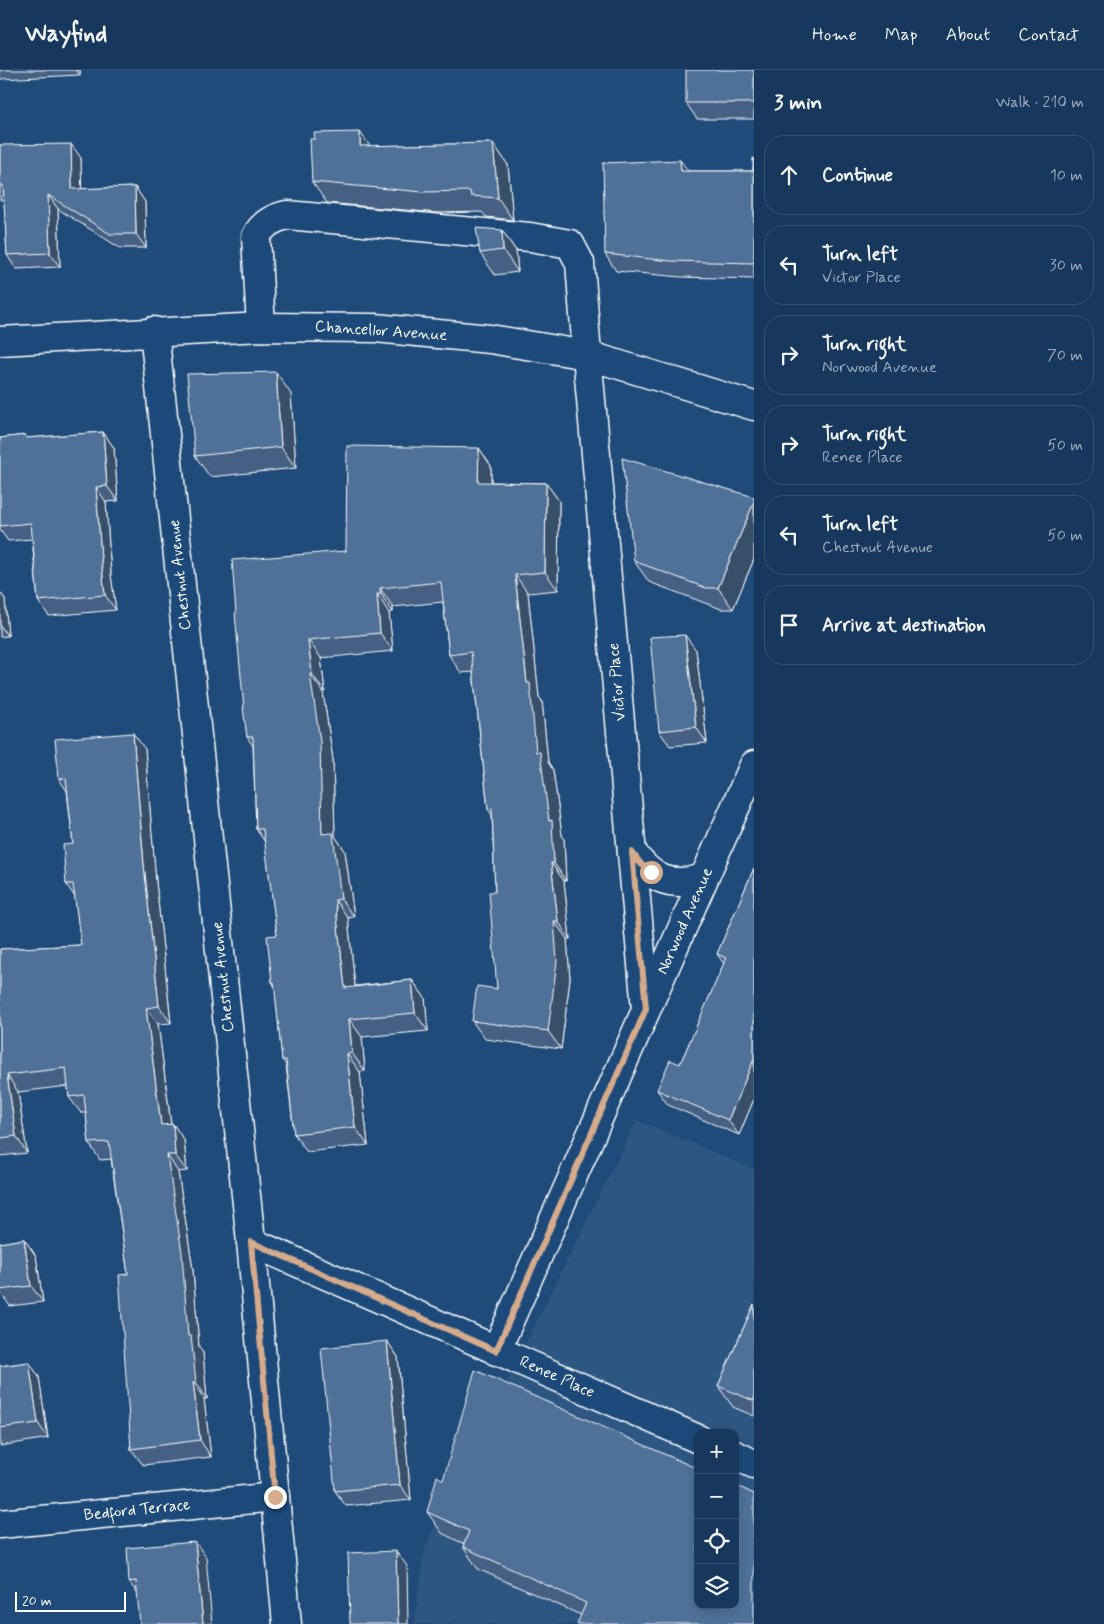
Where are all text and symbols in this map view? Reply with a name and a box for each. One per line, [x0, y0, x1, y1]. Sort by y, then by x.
text: Wayfind [25, 19, 107, 50]
text: Home [812, 23, 857, 47]
text: Map [885, 23, 918, 47]
text: About [946, 23, 990, 47]
text: Contact [1018, 23, 1079, 47]
text: 3 min [774, 89, 822, 117]
text: Walk · 210 m [996, 92, 1084, 113]
icon: ahead [775, 161, 803, 189]
text: Continue [822, 163, 893, 188]
text: 10 m [1050, 165, 1083, 186]
text: Turn left [822, 242, 898, 267]
icon: left [775, 251, 803, 279]
text: 30 m [1050, 255, 1083, 276]
text: Victor Place [822, 267, 901, 288]
street label: Chancellor Avenue [314, 316, 448, 346]
text: Turn right [822, 332, 906, 357]
icon: right [775, 341, 803, 369]
text: 70 m [1047, 345, 1083, 366]
text: Norwood Avenue [822, 357, 937, 378]
text: Turn right [822, 422, 906, 447]
icon: right [775, 431, 803, 459]
text: 50 m [1047, 435, 1083, 456]
text: Renee Place [822, 447, 903, 468]
text: Turn left [822, 512, 898, 537]
street label: Chestnut Avenue [164, 519, 196, 631]
icon: left [775, 521, 803, 549]
text: 50 m [1047, 525, 1083, 546]
text: Chestnut Avenue [822, 537, 933, 558]
icon: arrive [775, 611, 803, 639]
text: Arrive at destination [822, 613, 986, 638]
street label: Victor Place [603, 642, 631, 722]
route start [640, 861, 663, 884]
street label: Norwood Avenue [652, 864, 718, 978]
street label: Chestnut Avenue [207, 921, 239, 1033]
street label: Renee Place [516, 1351, 598, 1403]
map controls [694, 1429, 739, 1609]
button: + [694, 1429, 739, 1474]
button: − [694, 1474, 739, 1519]
route end [264, 1486, 287, 1509]
street label: Bedford Terrace [83, 1494, 192, 1528]
button: locate [694, 1519, 739, 1564]
button: layers [694, 1564, 739, 1609]
scale bar [15, 1589, 126, 1612]
text: 20 m [22, 1592, 52, 1610]

